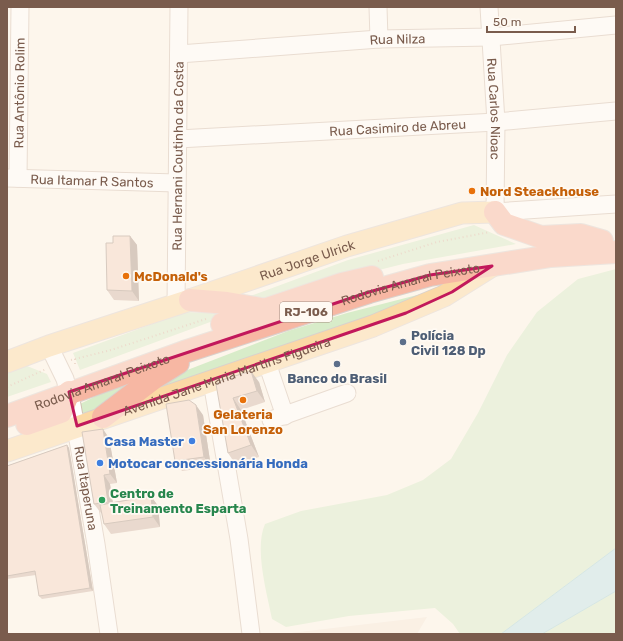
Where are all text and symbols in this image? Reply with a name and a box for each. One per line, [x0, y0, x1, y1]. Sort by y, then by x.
scale bar [487, 8, 575, 34]
text: 50 m [493, 15, 521, 29]
street label: Rua Nilza [369, 31, 426, 48]
street label: Rua Antônio Rolim [11, 37, 28, 149]
street label: Rua Carlos Nioac [484, 57, 503, 160]
street label: Rua Hernani Coutinho da Costa [170, 61, 186, 251]
street label: Rua Casimiro de Abreu [329, 117, 466, 139]
street label: Rua Itamar R Santos [30, 172, 154, 190]
place label: Nord Steackhouse [480, 184, 599, 199]
marker: Nord Steackhouse [467, 186, 477, 196]
street label: Rua Jorge Ulrick [258, 237, 357, 284]
street label: Rodovia Amaral Peixoto [339, 260, 481, 309]
place label: McDonald's [134, 269, 208, 284]
marker: McDonald's [121, 271, 131, 281]
road number: RJ-106 [280, 302, 332, 322]
place label: Polícia Civil 128 Dp [411, 328, 486, 358]
street label: Avenida Jane Maria Martins Figueira [121, 334, 333, 419]
marker: Polícia Civil 128 Dp [398, 337, 408, 347]
street label: Rodovia Amaral Peixoto [33, 351, 172, 413]
marker: Banco do Brasil [332, 359, 342, 369]
place label: Banco do Brasil [287, 371, 387, 386]
marker: Gelateria San Lorenzo [238, 395, 248, 405]
place label: Gelateria San Lorenzo [203, 407, 283, 437]
place label: Casa Master [104, 434, 184, 449]
marker: Casa Master [187, 436, 197, 446]
street label: Rua Itaperuna [71, 445, 101, 532]
place label: Motocar concessionária Honda [108, 456, 308, 471]
marker: Motocar concessionária Honda [95, 458, 105, 468]
place label: Centro de Treinamento Esparta [110, 486, 247, 516]
marker: Centro de Treinamento Esparta [97, 495, 107, 505]

